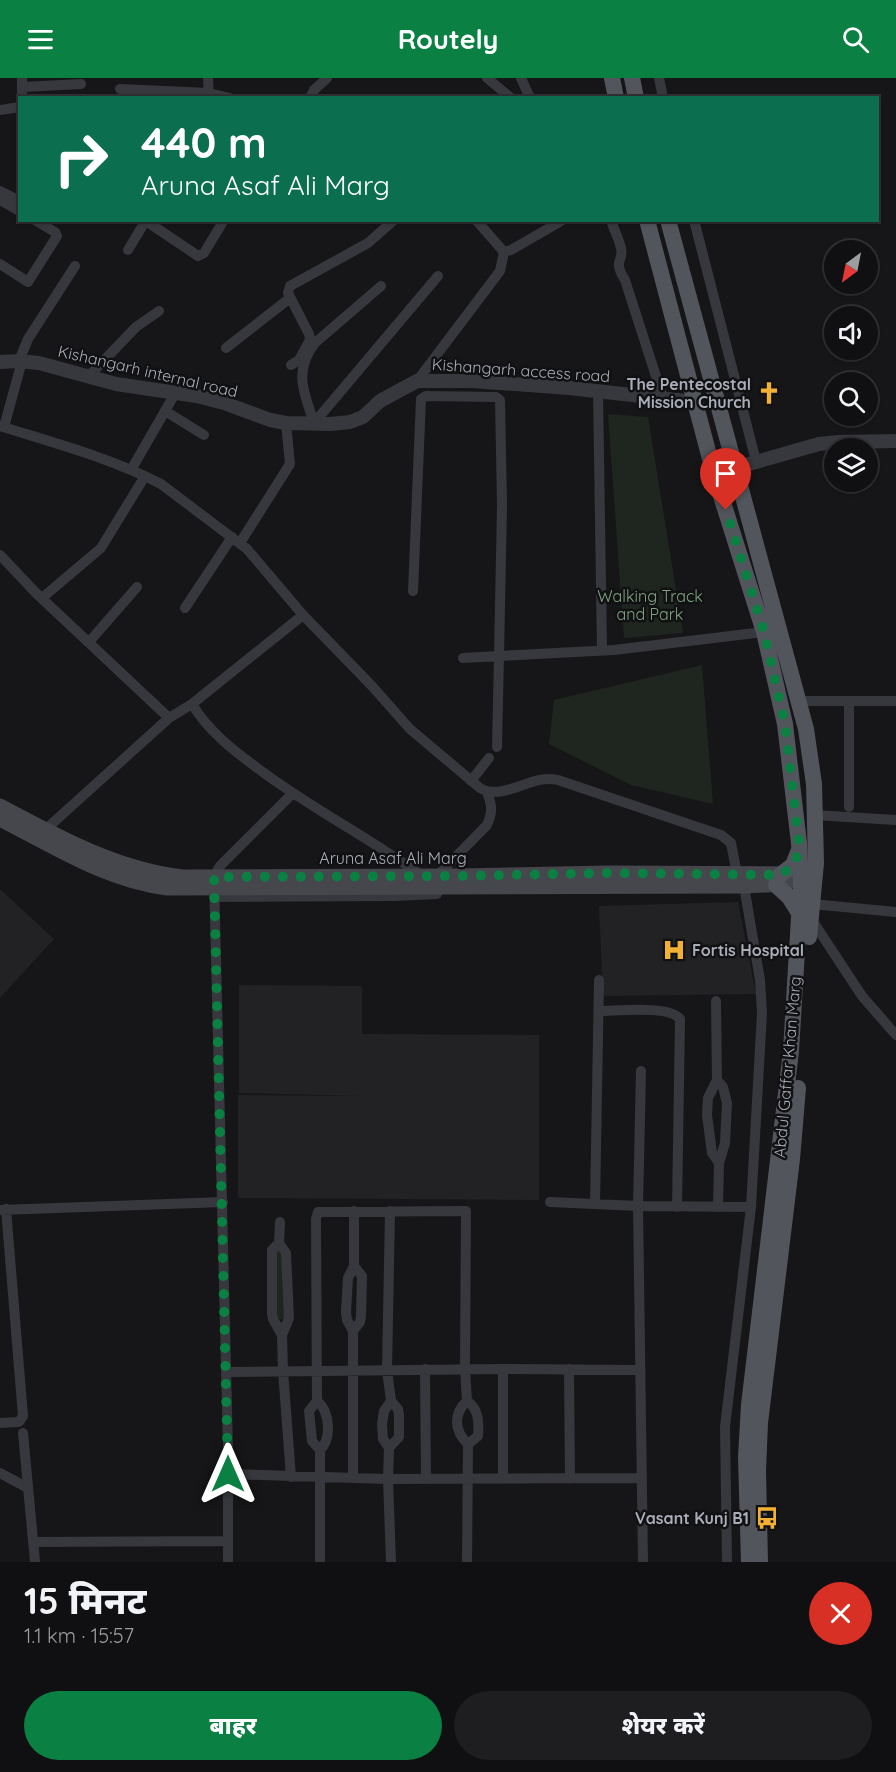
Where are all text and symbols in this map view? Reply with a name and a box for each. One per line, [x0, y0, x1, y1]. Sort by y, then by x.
text: Routely [398, 22, 498, 56]
icon: menu [24, 23, 57, 56]
icon: search [839, 23, 872, 56]
text: 440 m [141, 116, 267, 169]
icon: right [42, 120, 120, 198]
text: Aruna Asaf Ali Marg [141, 168, 390, 202]
north arrow [824, 240, 878, 294]
map controls [824, 240, 878, 492]
button: sound [824, 306, 878, 360]
street label: Kishangarh internal road [56, 341, 240, 401]
street label: Kishangarh access road [431, 354, 611, 386]
button: search [824, 372, 878, 426]
place label: The Pentecostal Mission Church [626, 374, 751, 412]
church icon: The Pentecostal Mission Church [756, 380, 782, 406]
button: layers [824, 438, 878, 492]
pin [700, 448, 751, 510]
icon: arrive [709, 457, 742, 490]
park label: Walking Track and Park [597, 586, 703, 624]
street label: Aruna Asaf Ali Marg [319, 848, 467, 868]
hospital icon: Fortis Hospital [661, 937, 687, 963]
place label: Fortis Hospital [692, 940, 804, 960]
street label: Abdul Gaffar Khan Marg [769, 975, 805, 1159]
position arrow [196, 1442, 260, 1506]
bus stop icon: Vasant Kunj B1 [754, 1505, 780, 1531]
place label: Vasant Kunj B1 [635, 1508, 749, 1528]
text: 15 मिनट [24, 1578, 146, 1623]
button: close [809, 1582, 872, 1645]
text: 1.1 km · 15:57 [24, 1623, 134, 1648]
button: बाहर [24, 1691, 442, 1760]
button: शेयर करें [454, 1691, 872, 1760]

